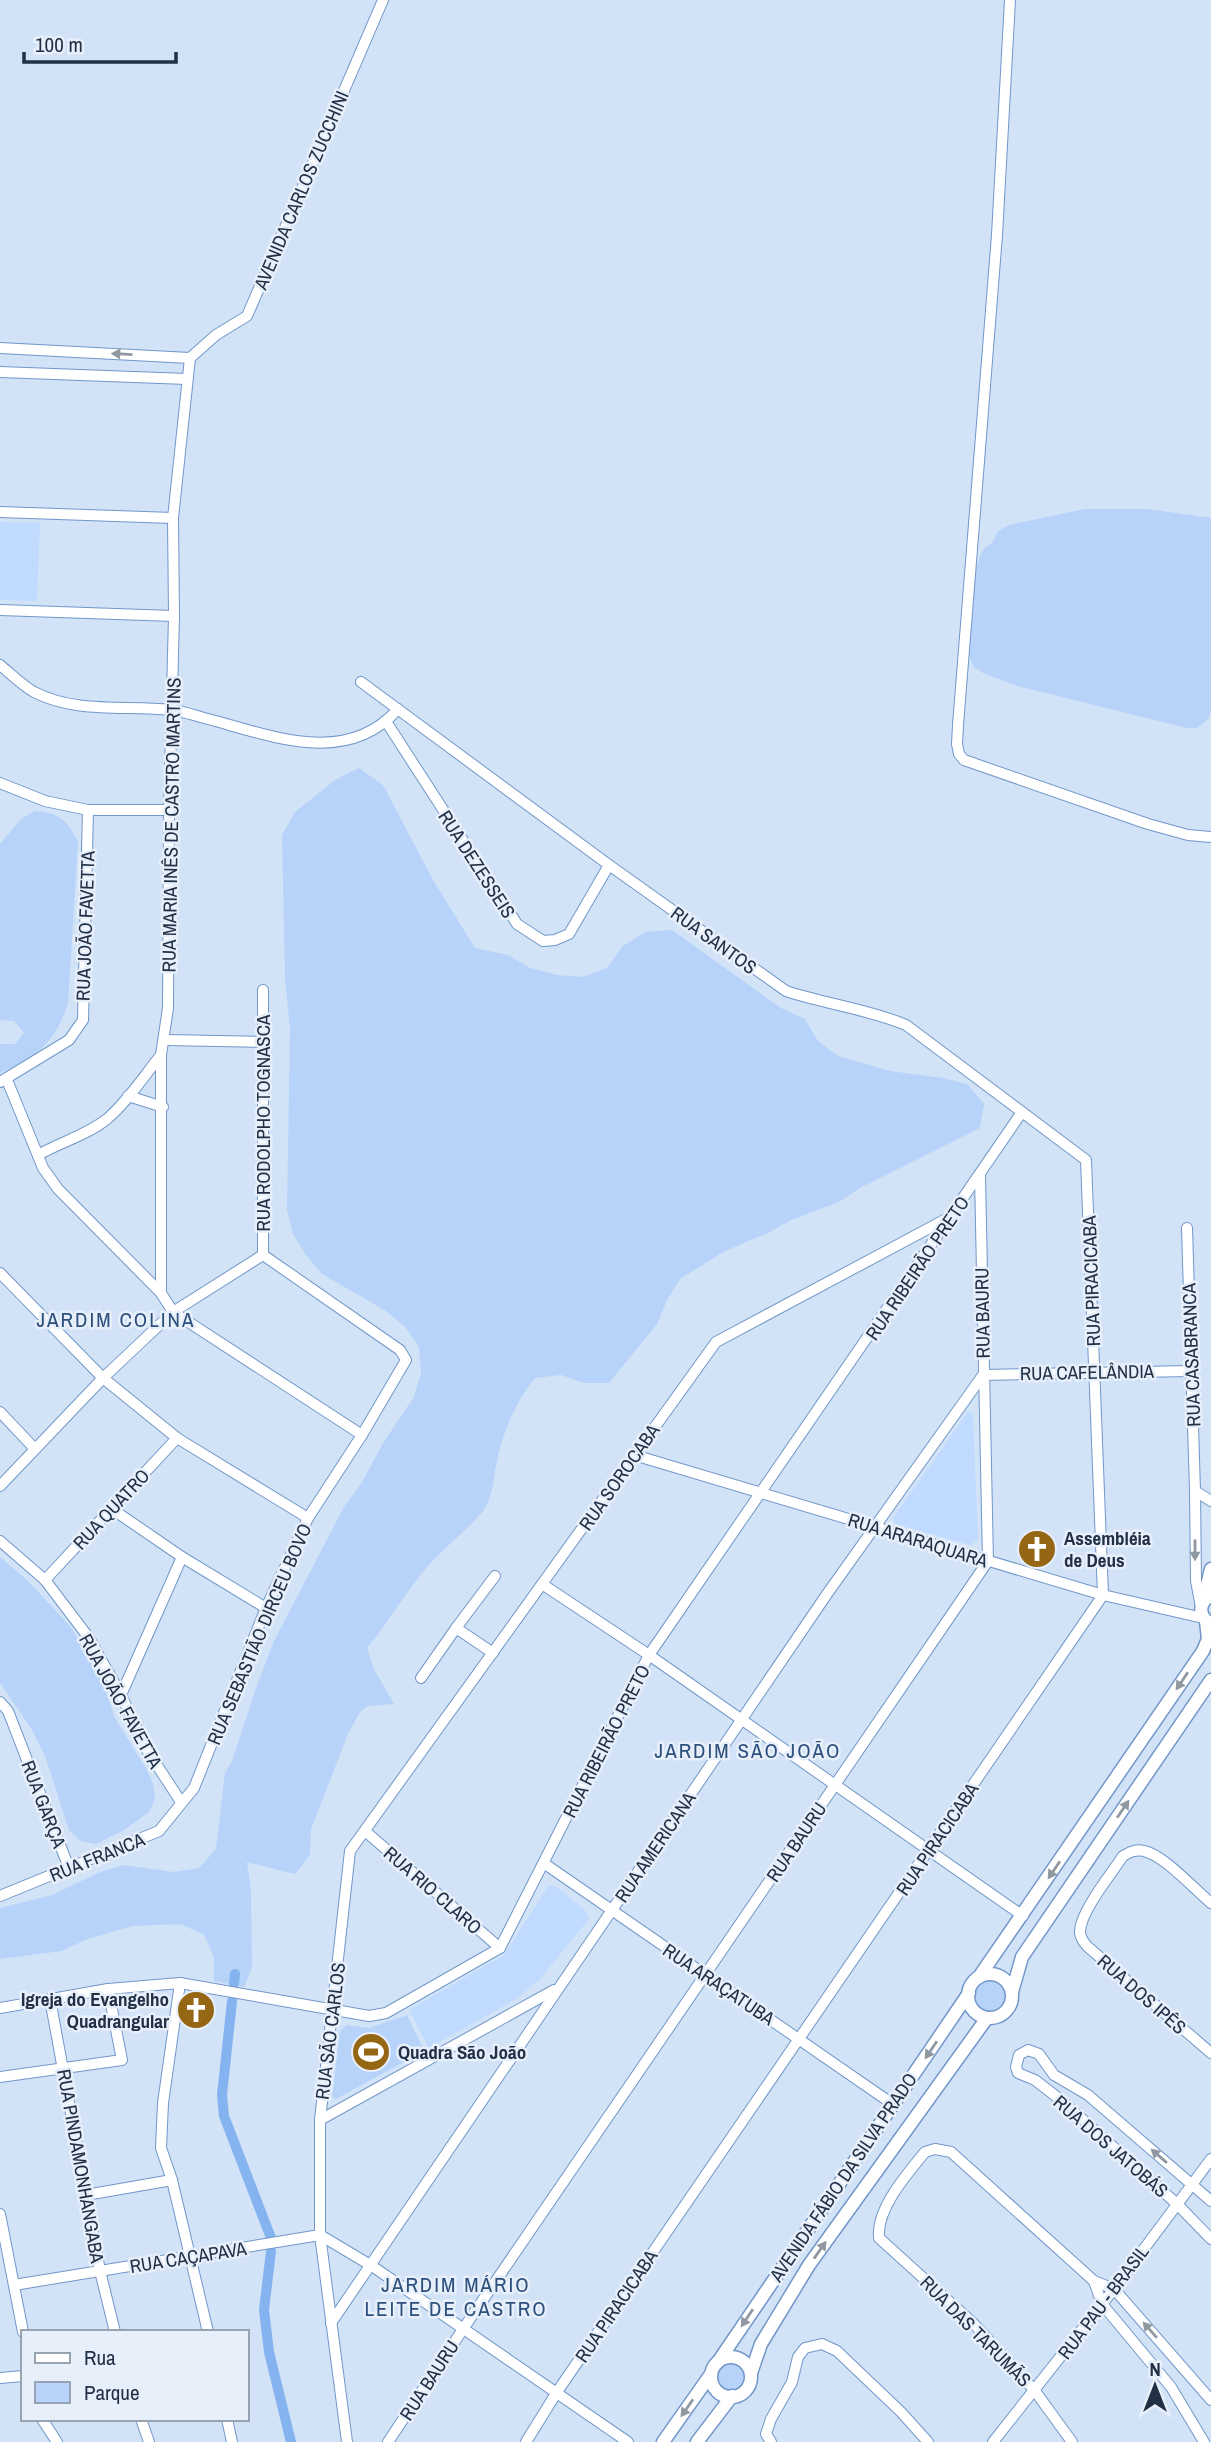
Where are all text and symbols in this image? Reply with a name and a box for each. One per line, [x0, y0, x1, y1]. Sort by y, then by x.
scale bar [24, 21, 177, 65]
text: 100 m [35, 30, 83, 59]
street label: AVENIDA CARLOS ZUCCHINI [247, 87, 355, 294]
one-way arrow [111, 349, 133, 360]
street label: RUA MARIA INÊS DE CASTRO MARTINS [155, 677, 187, 973]
street label: RUA DEZESSEIS [432, 805, 522, 923]
street label: RUA JOÃO FAVETTA [69, 850, 101, 1001]
street label: RUA SANTOS [666, 900, 762, 980]
street label: RUA RODOLPHO TOGNASCA [250, 1014, 276, 1231]
street label: RUA RIBEIRÃO PRETO [859, 1191, 975, 1345]
street label: RUA PIRACICABA [1076, 1215, 1106, 1347]
street label: RUA BAURU [968, 1267, 996, 1359]
street label: RUA CASABRANCA [1175, 1282, 1206, 1427]
district label: JARDIM COLINA [37, 1305, 196, 1334]
street label: RUA CAFELÂNDIA [1020, 1358, 1155, 1386]
street label: RUA SOROCABA [573, 1418, 666, 1536]
street label: RUA QUATRO [67, 1463, 155, 1555]
street label: RUA ARARAQUARA [845, 1506, 992, 1574]
street label: RUA SEBASTIÃO DIRCEU BOVO [201, 1519, 317, 1749]
place label: Assembléia de Deus [1064, 1525, 1151, 1573]
church icon: Assembléia de Deus [1016, 1528, 1058, 1570]
one-way arrow [1190, 1539, 1201, 1561]
street label: RUA JOÃO FAVETTA [73, 1629, 169, 1773]
street label: RUA RIBEIRÃO PRETO [556, 1660, 656, 1822]
one-way arrow [1176, 1672, 1189, 1691]
district label: JARDIM SÃO JOÃO [655, 1736, 841, 1765]
street label: RUA GARÇA [15, 1756, 73, 1852]
street label: RUA PIRACICABA [890, 1777, 985, 1900]
street label: RUA AMERICANA [608, 1786, 702, 1907]
street label: RUA BAURU [760, 1797, 832, 1887]
one-way arrow [1116, 1800, 1130, 1818]
street label: RUA FRANCA [46, 1826, 149, 1888]
street label: RUA RIO CLARO [378, 1840, 488, 1940]
one-way arrow [1047, 1861, 1061, 1879]
street label: RUA ARAÇATUBA [658, 1937, 780, 2031]
street label: RUA DOS IPÊS [1092, 1948, 1192, 2040]
street label: RUA SÃO CARLOS [309, 1961, 351, 2101]
place label: Igreja do Evangelho Quadrangular [21, 1986, 169, 2034]
church icon: Igreja do Evangelho Quadrangular [175, 1989, 217, 2031]
sports icon: Quadra São João [350, 2031, 392, 2073]
place label: Quadra São João [398, 2039, 526, 2065]
one-way arrow [924, 2040, 937, 2059]
street label: RUA PINDAMONHANGABA [51, 2067, 111, 2266]
street label: AVENIDA FÁBIO DA SILVA PRADO [763, 2067, 923, 2287]
street label: RUA DOS JATOBÁS [1048, 2089, 1174, 2203]
one-way arrow [1151, 2149, 1168, 2164]
street label: RUA CAÇAPAVA [128, 2235, 249, 2279]
street label: RUA PAU - BRASIL [1052, 2239, 1155, 2364]
one-way arrow [813, 2241, 827, 2259]
street label: RUA PIRACICABA [569, 2244, 664, 2367]
district label: JARDIM MÁRIO LEITE DE CASTRO [364, 2270, 548, 2323]
street label: RUA DAS TARUMÃS [915, 2270, 1037, 2392]
one-way arrow [741, 2309, 754, 2328]
one-way arrow [1142, 2321, 1158, 2339]
legend [21, 2330, 248, 2421]
street label: RUA BAURU [393, 2335, 465, 2425]
text: Rua [84, 2343, 116, 2372]
north arrow [1120, 2351, 1190, 2421]
text: N [1149, 2356, 1161, 2382]
text: Parque [84, 2378, 140, 2407]
one-way arrow [680, 2399, 694, 2417]

